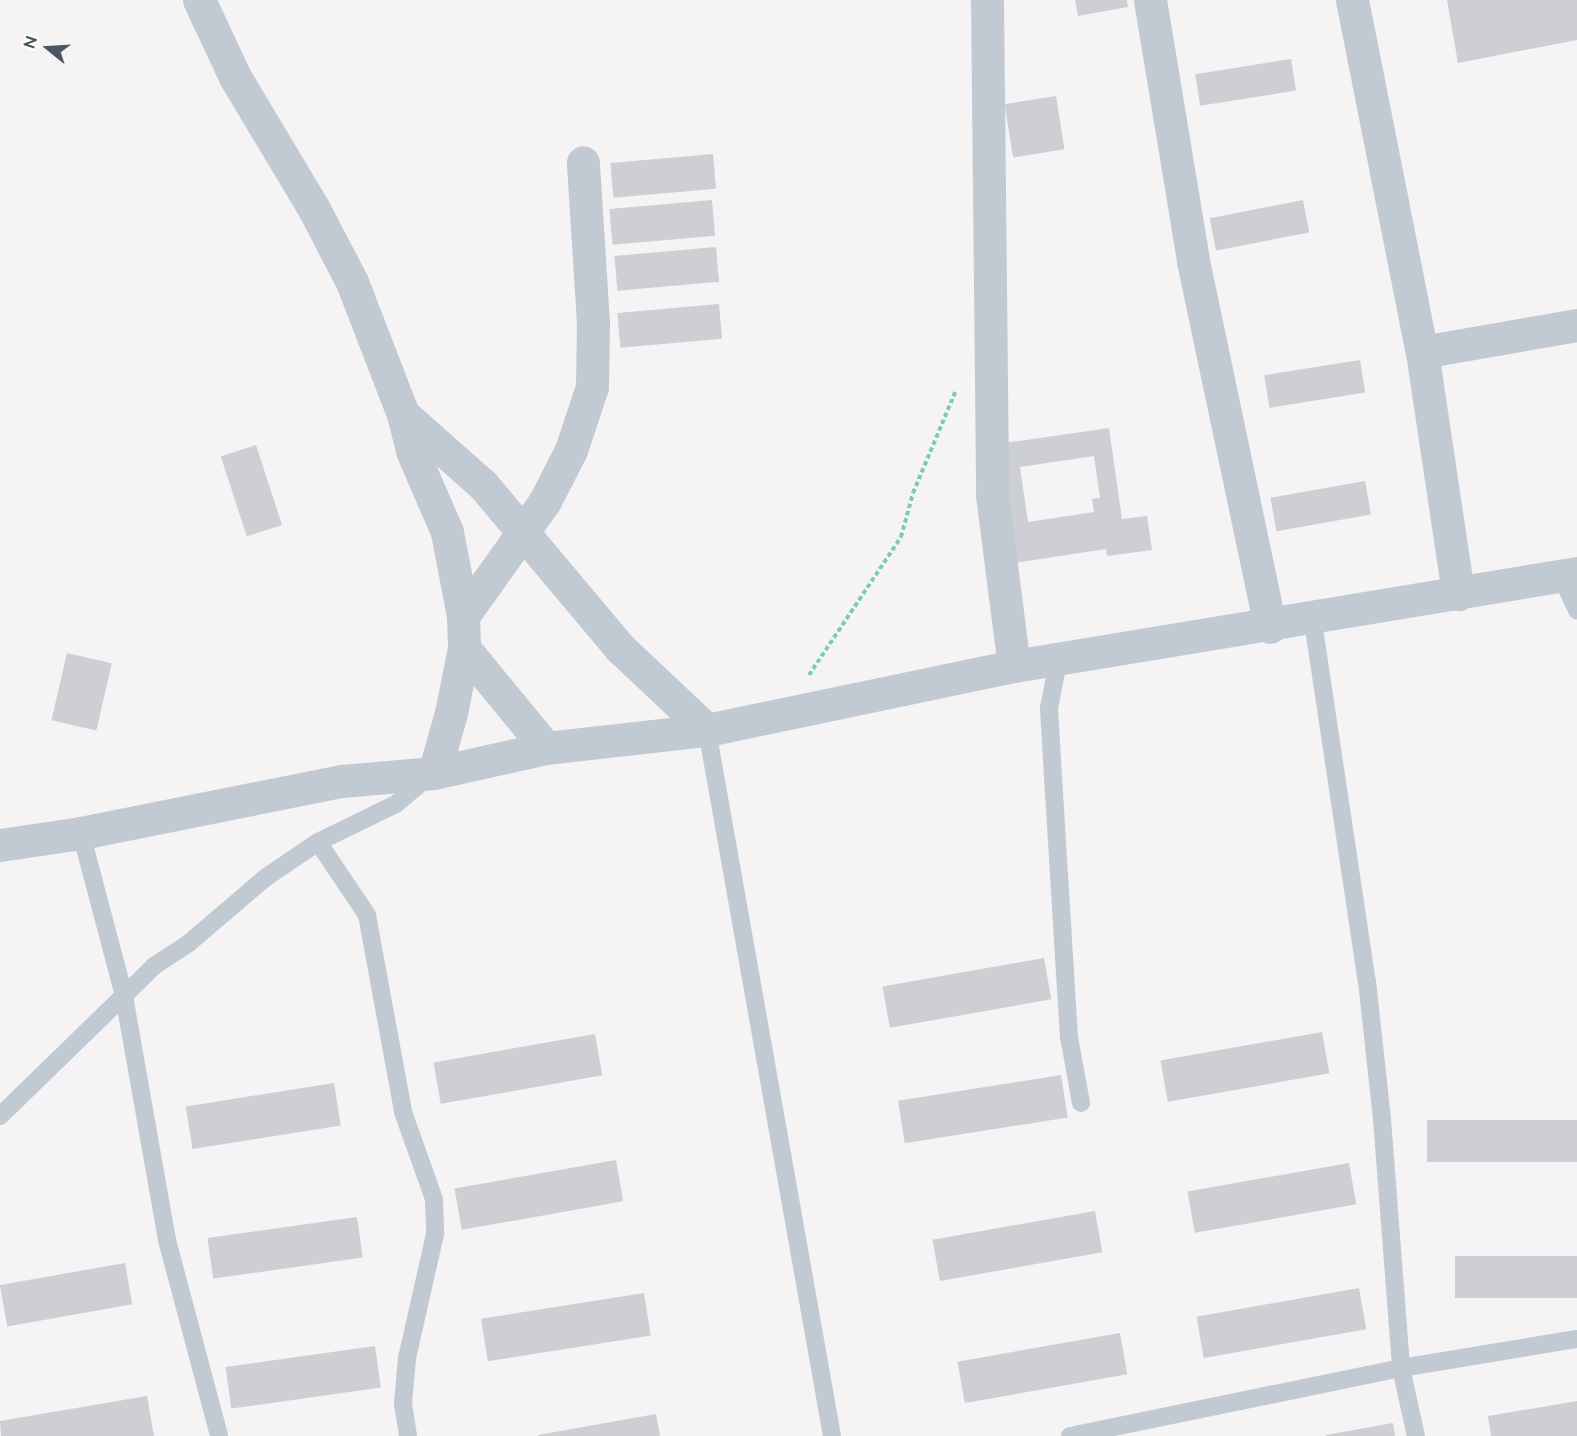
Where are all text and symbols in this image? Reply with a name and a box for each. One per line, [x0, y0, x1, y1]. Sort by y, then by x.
north arrow [18, 18, 78, 78]
text: N [19, 34, 41, 51]

